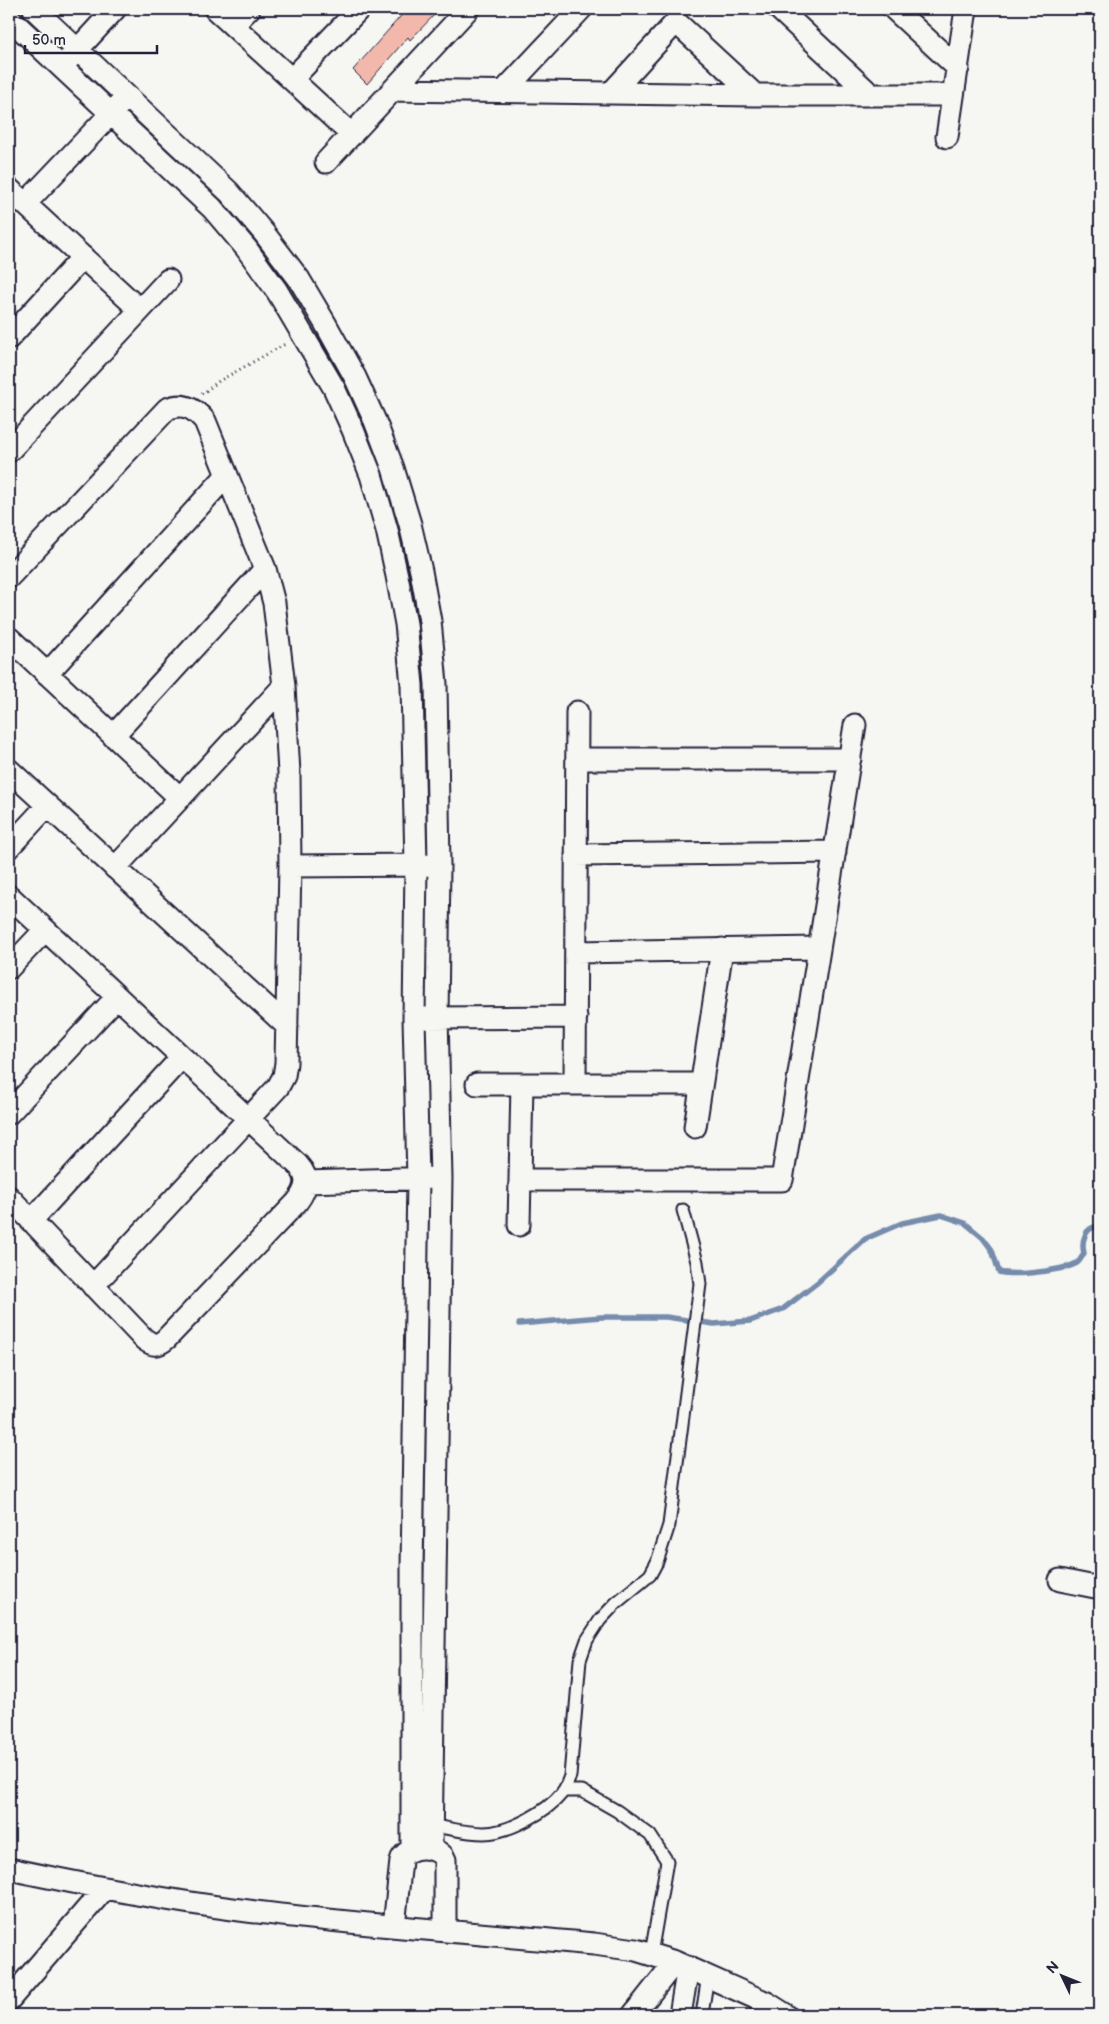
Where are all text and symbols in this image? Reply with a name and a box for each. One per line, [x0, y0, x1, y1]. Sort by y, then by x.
scale bar [25, 22, 158, 54]
text: 50 m [32, 31, 66, 50]
north arrow [1036, 1952, 1086, 2002]
text: N [1043, 1958, 1063, 1977]

